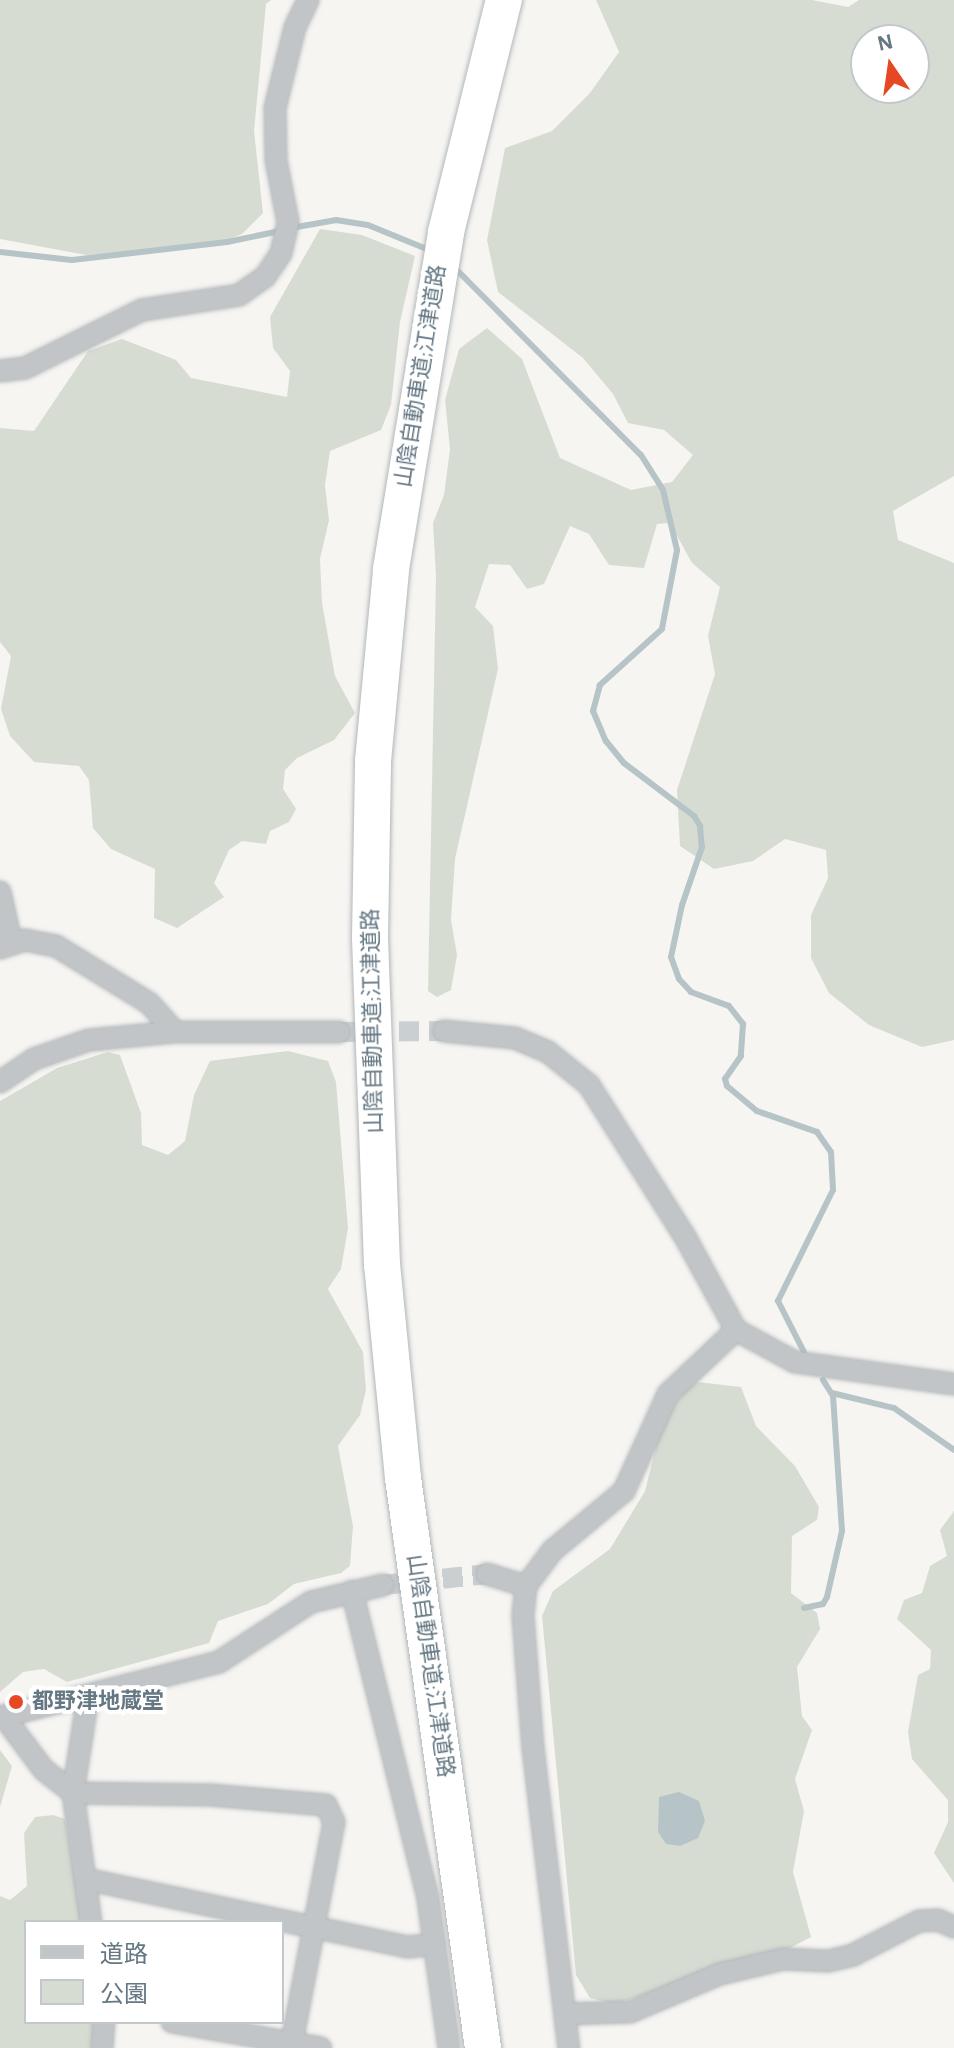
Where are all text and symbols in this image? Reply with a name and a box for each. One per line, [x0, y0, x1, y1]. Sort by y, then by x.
north arrow [850, 24, 930, 104]
text: N [875, 30, 895, 55]
street label: 山陰自動車道;江津道路 [390, 263, 452, 489]
street label: 山陰自動車道;江津道路 [358, 908, 388, 1134]
street label: 山陰自動車道;江津道路 [401, 1553, 459, 1779]
place label: 都野津地蔵堂 [32, 1689, 164, 1715]
marker: 都野津地蔵堂 [7, 1693, 25, 1711]
legend [24, 1920, 284, 2024]
text: 道路 [100, 1943, 148, 1967]
text: 公園 [100, 1983, 148, 2007]

